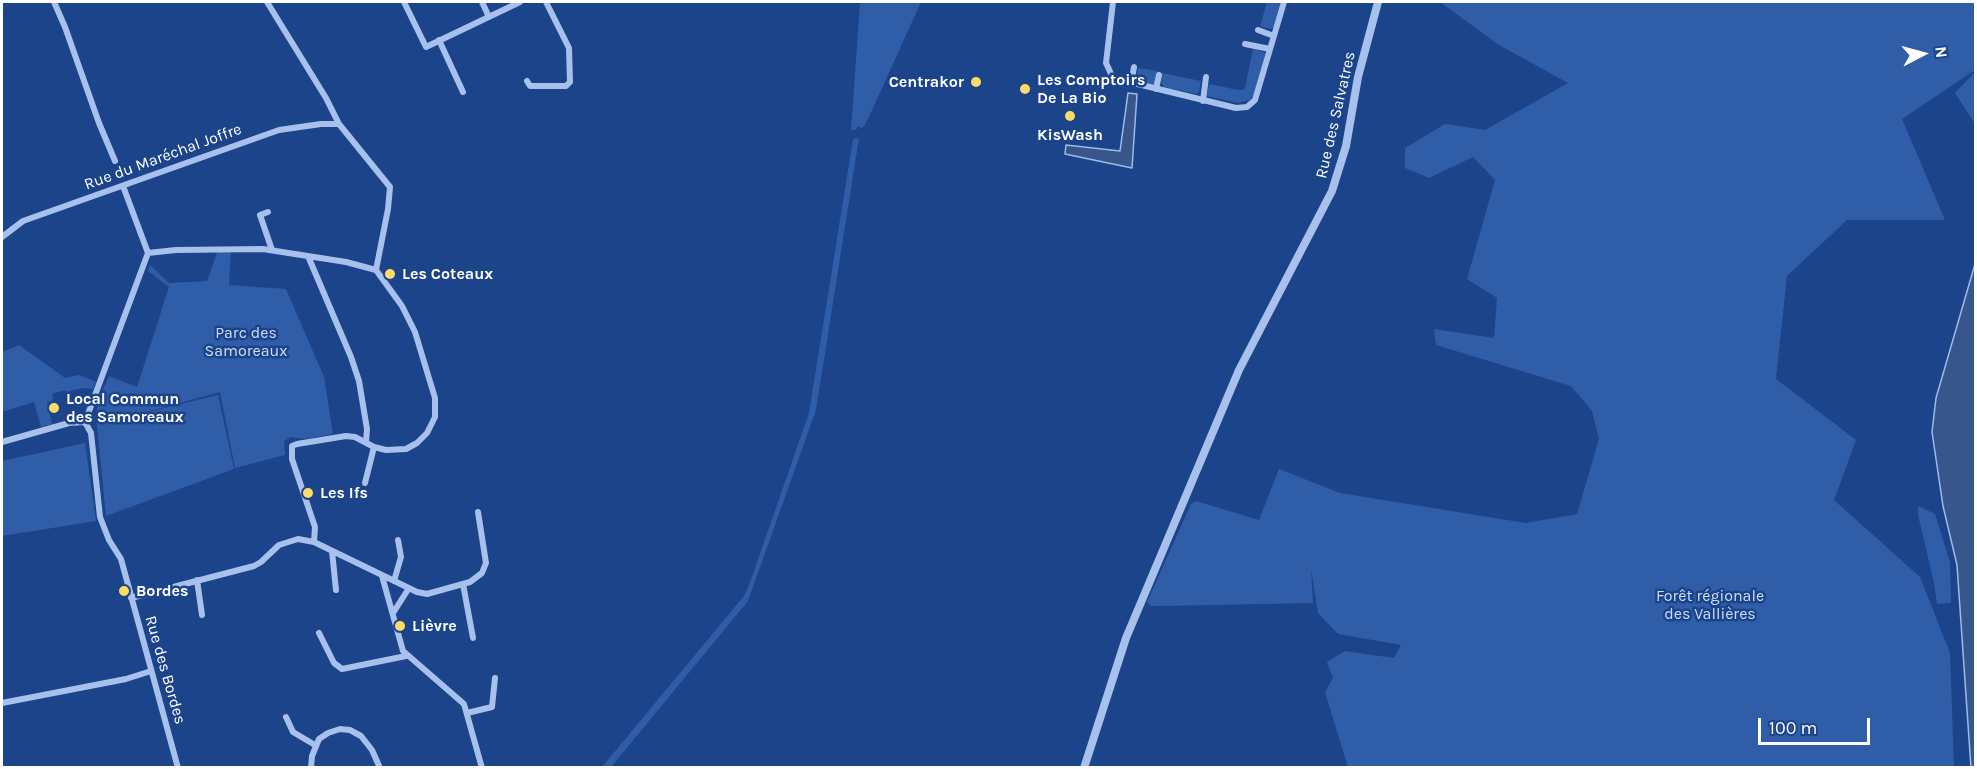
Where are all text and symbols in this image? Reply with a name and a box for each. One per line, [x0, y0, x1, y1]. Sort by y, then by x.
north arrow [1893, 24, 1953, 84]
text: N [1931, 45, 1951, 59]
street label: Rue des Salvatres [1312, 50, 1360, 180]
place label: Les Comptoirs De La Bio [1037, 70, 1145, 108]
place label: Centrakor [889, 72, 964, 92]
marker: Centrakor [969, 75, 983, 89]
marker: Les Comptoirs De La Bio [1018, 82, 1032, 96]
marker: KisWash [1063, 109, 1077, 123]
street label: Rue du Maréchal Joffre [82, 120, 244, 194]
place label: KisWash [1037, 125, 1103, 145]
place label: Les Coteaux [402, 264, 493, 284]
marker: Les Coteaux [383, 267, 397, 281]
park label: Parc des Samoreaux [205, 323, 287, 361]
place label: Local Commun des Samoreaux [66, 389, 184, 427]
marker: Local Commun des Samoreaux [47, 401, 61, 415]
place label: Les Ifs [320, 483, 368, 503]
marker: Les Ifs [301, 486, 315, 500]
place label: Bordes [136, 581, 188, 601]
marker: Bordes [117, 584, 131, 598]
park label: Forêt régionale des Vallières [1656, 586, 1764, 624]
street label: Rue des Bordes [140, 614, 190, 726]
place label: Lièvre [412, 616, 457, 636]
marker: Lièvre [393, 619, 407, 633]
scale bar [1761, 706, 1874, 744]
text: 100 m [1769, 717, 1817, 739]

